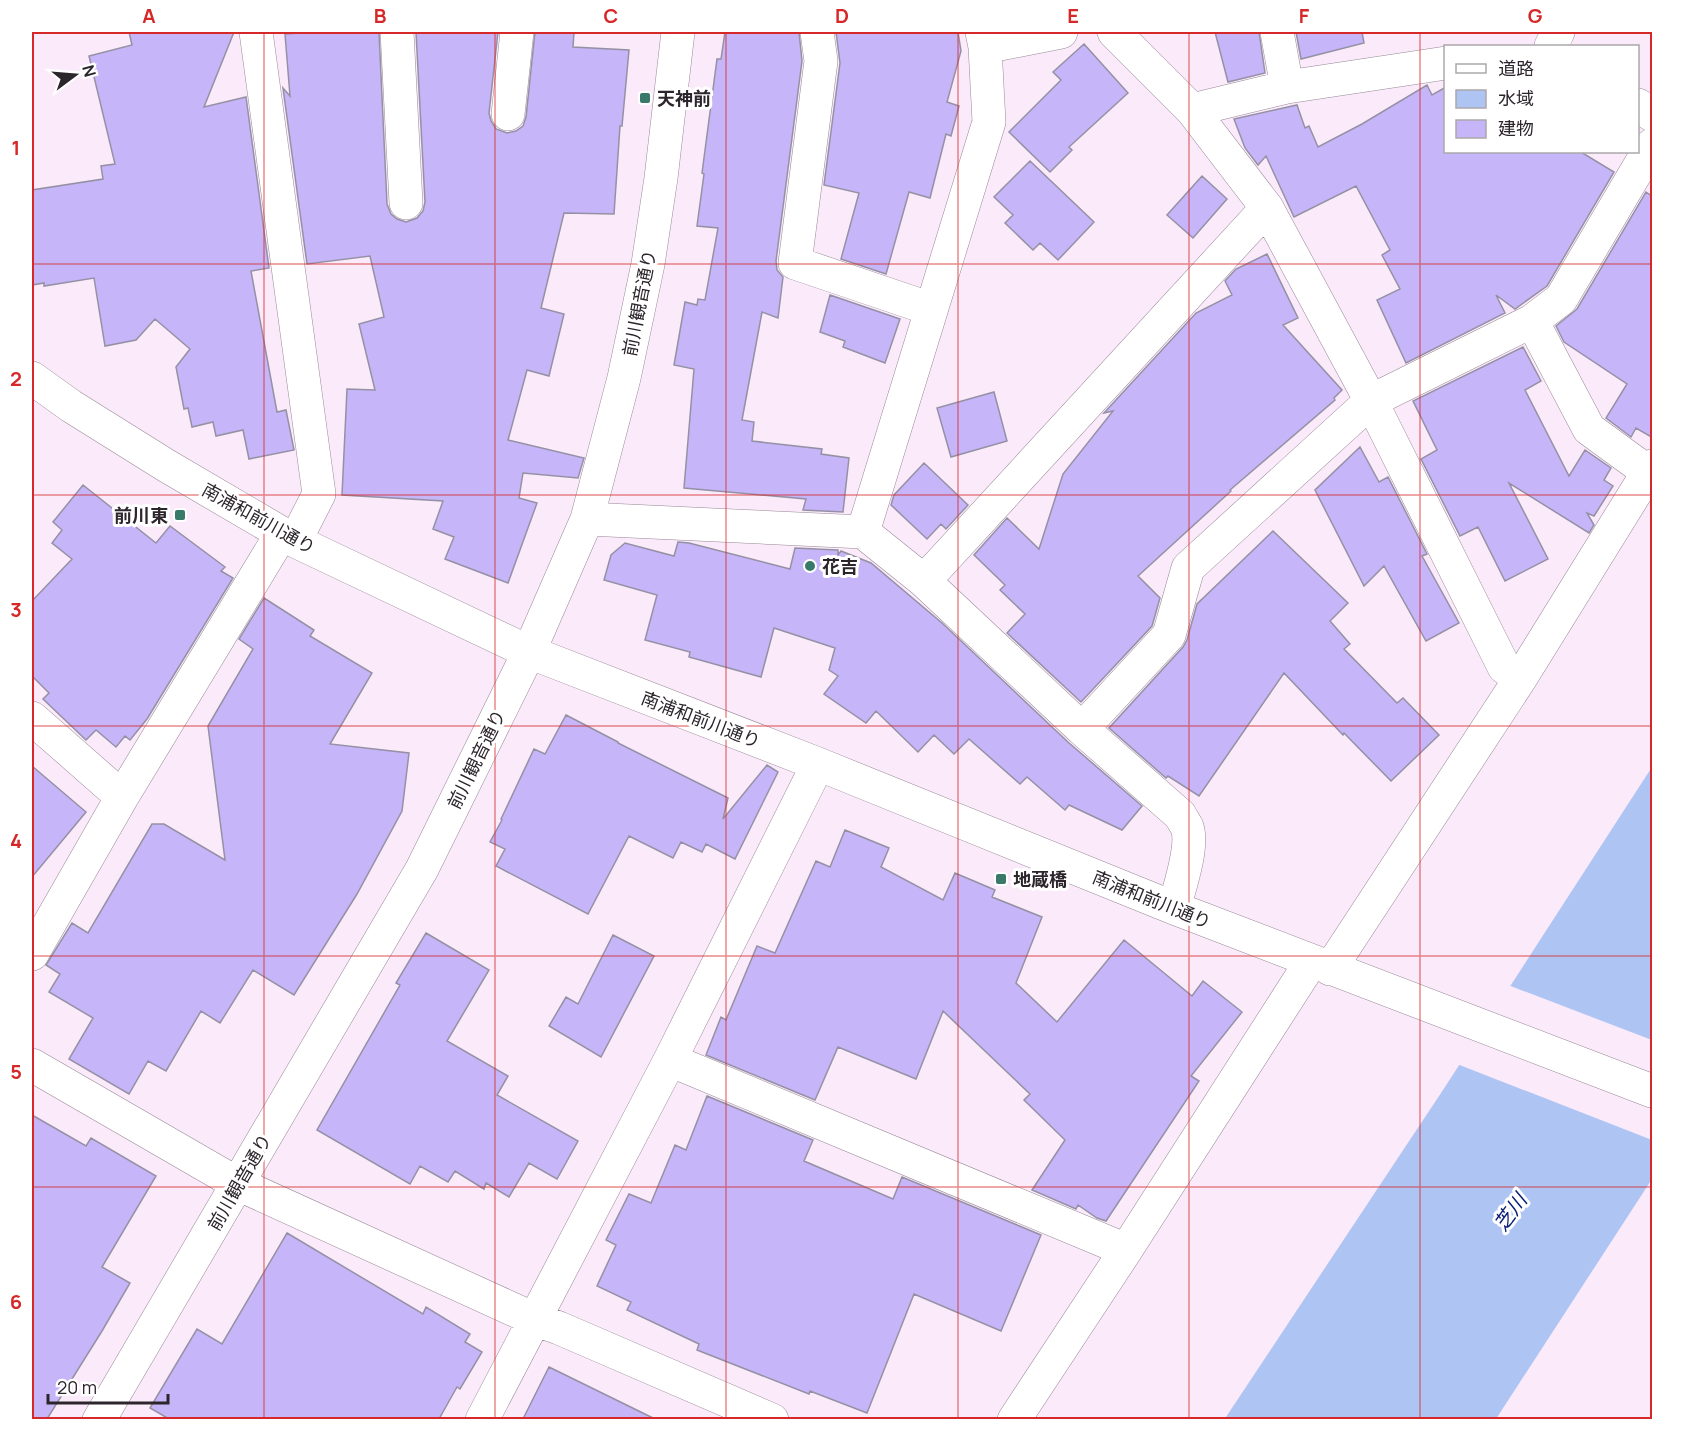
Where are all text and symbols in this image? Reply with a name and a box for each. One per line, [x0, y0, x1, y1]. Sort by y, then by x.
text: A [142, 2, 156, 29]
text: B [374, 2, 387, 29]
text: C [604, 2, 618, 29]
text: D [835, 2, 849, 29]
text: E [1067, 2, 1079, 29]
text: F [1299, 2, 1310, 29]
text: G [1528, 2, 1543, 29]
north arrow [45, 45, 105, 105]
legend [1444, 45, 1639, 153]
text: 道路 [1498, 56, 1534, 80]
text: N [77, 62, 102, 79]
place label: 天神前 [657, 86, 711, 110]
text: 水域 [1498, 86, 1534, 110]
marker: 天神前 [638, 91, 652, 105]
text: 建物 [1498, 116, 1534, 140]
text: 1 [12, 134, 20, 161]
street label: 前川観音通り [617, 248, 661, 358]
text: 2 [10, 365, 22, 392]
street label: 南浦和前川通り [198, 477, 320, 559]
place label: 前川東 [114, 503, 168, 527]
marker: 前川東 [173, 508, 187, 522]
place label: 花吉 [822, 554, 858, 578]
marker: 花吉 [803, 559, 817, 573]
text: 3 [10, 596, 22, 623]
street label: 南浦和前川通り [638, 685, 764, 753]
street label: 前川観音通り [442, 705, 510, 813]
text: 4 [10, 827, 22, 854]
street label: 南浦和前川通り [1089, 864, 1215, 934]
place label: 地蔵橋 [1013, 867, 1067, 891]
marker: 地蔵橋 [994, 872, 1008, 886]
text: 5 [10, 1058, 22, 1085]
street label: 前川観音通り [202, 1129, 276, 1235]
water label: 芝川 [1487, 1186, 1534, 1236]
text: 6 [10, 1288, 22, 1315]
scale bar [48, 1367, 168, 1405]
text: 20 m [57, 1375, 97, 1399]

